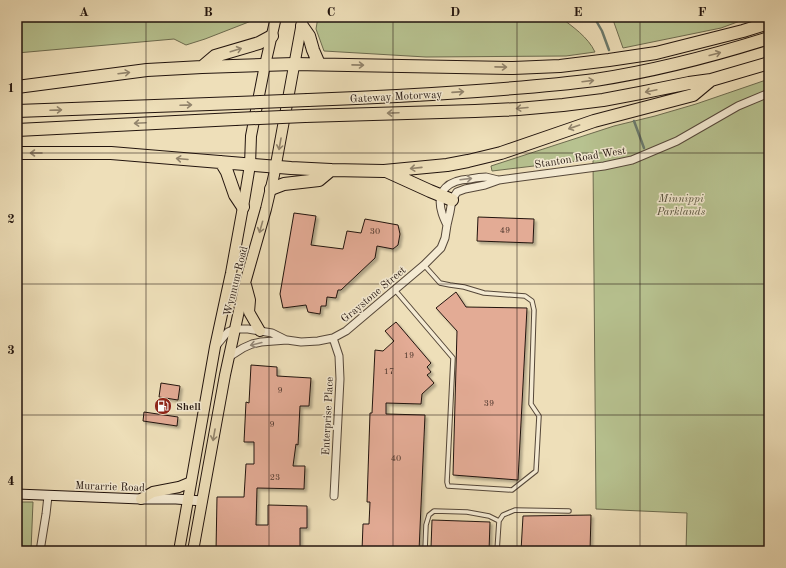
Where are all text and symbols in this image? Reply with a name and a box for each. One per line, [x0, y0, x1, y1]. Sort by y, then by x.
text: A [79, 6, 89, 19]
text: B [203, 6, 213, 19]
text: C [327, 6, 335, 19]
text: D [450, 6, 460, 19]
text: E [574, 6, 583, 19]
text: F [698, 6, 707, 19]
one-way arrow [229, 46, 242, 53]
one-way arrow [708, 50, 721, 57]
one-way arrow [351, 61, 364, 69]
one-way arrow [494, 63, 507, 71]
one-way arrow [117, 69, 130, 77]
one-way arrow [581, 77, 594, 85]
text: 1 [7, 82, 15, 95]
one-way arrow [645, 88, 658, 96]
one-way arrow [451, 89, 464, 96]
street label: Gateway Motorway [350, 90, 443, 105]
one-way arrow [179, 102, 192, 109]
one-way arrow [516, 105, 529, 112]
one-way arrow [49, 106, 62, 113]
one-way arrow [387, 109, 400, 117]
one-way arrow [134, 120, 147, 127]
one-way arrow [568, 124, 581, 131]
one-way arrow [276, 137, 284, 150]
street label: Stanton Road West [534, 146, 627, 171]
one-way arrow [30, 149, 43, 157]
one-way arrow [176, 155, 189, 163]
one-way arrow [410, 164, 423, 171]
one-way arrow [459, 175, 472, 183]
park label: Minnippi Parklands [656, 194, 706, 218]
text: 2 [7, 213, 15, 226]
one-way arrow [257, 220, 264, 233]
house number: 49 [500, 226, 510, 235]
house number: 30 [370, 227, 380, 236]
street label: Wynnum Road [222, 245, 251, 317]
street label: Graystone Street [339, 265, 409, 325]
one-way arrow [250, 340, 263, 348]
text: 3 [7, 344, 15, 357]
house number: 19 [404, 351, 414, 360]
house number: 17 [384, 367, 394, 376]
street label: Enterprise Place [321, 376, 336, 456]
house number: 9 [277, 386, 283, 395]
fuel station icon: Shell [153, 396, 173, 416]
house number: 39 [484, 399, 494, 408]
place label: Shell [176, 402, 202, 413]
house number: 9 [269, 420, 275, 429]
one-way arrow [210, 428, 218, 441]
house number: 40 [391, 454, 401, 463]
house number: 23 [270, 473, 280, 482]
text: 4 [7, 475, 15, 488]
street label: Murarrie Road [75, 481, 145, 494]

